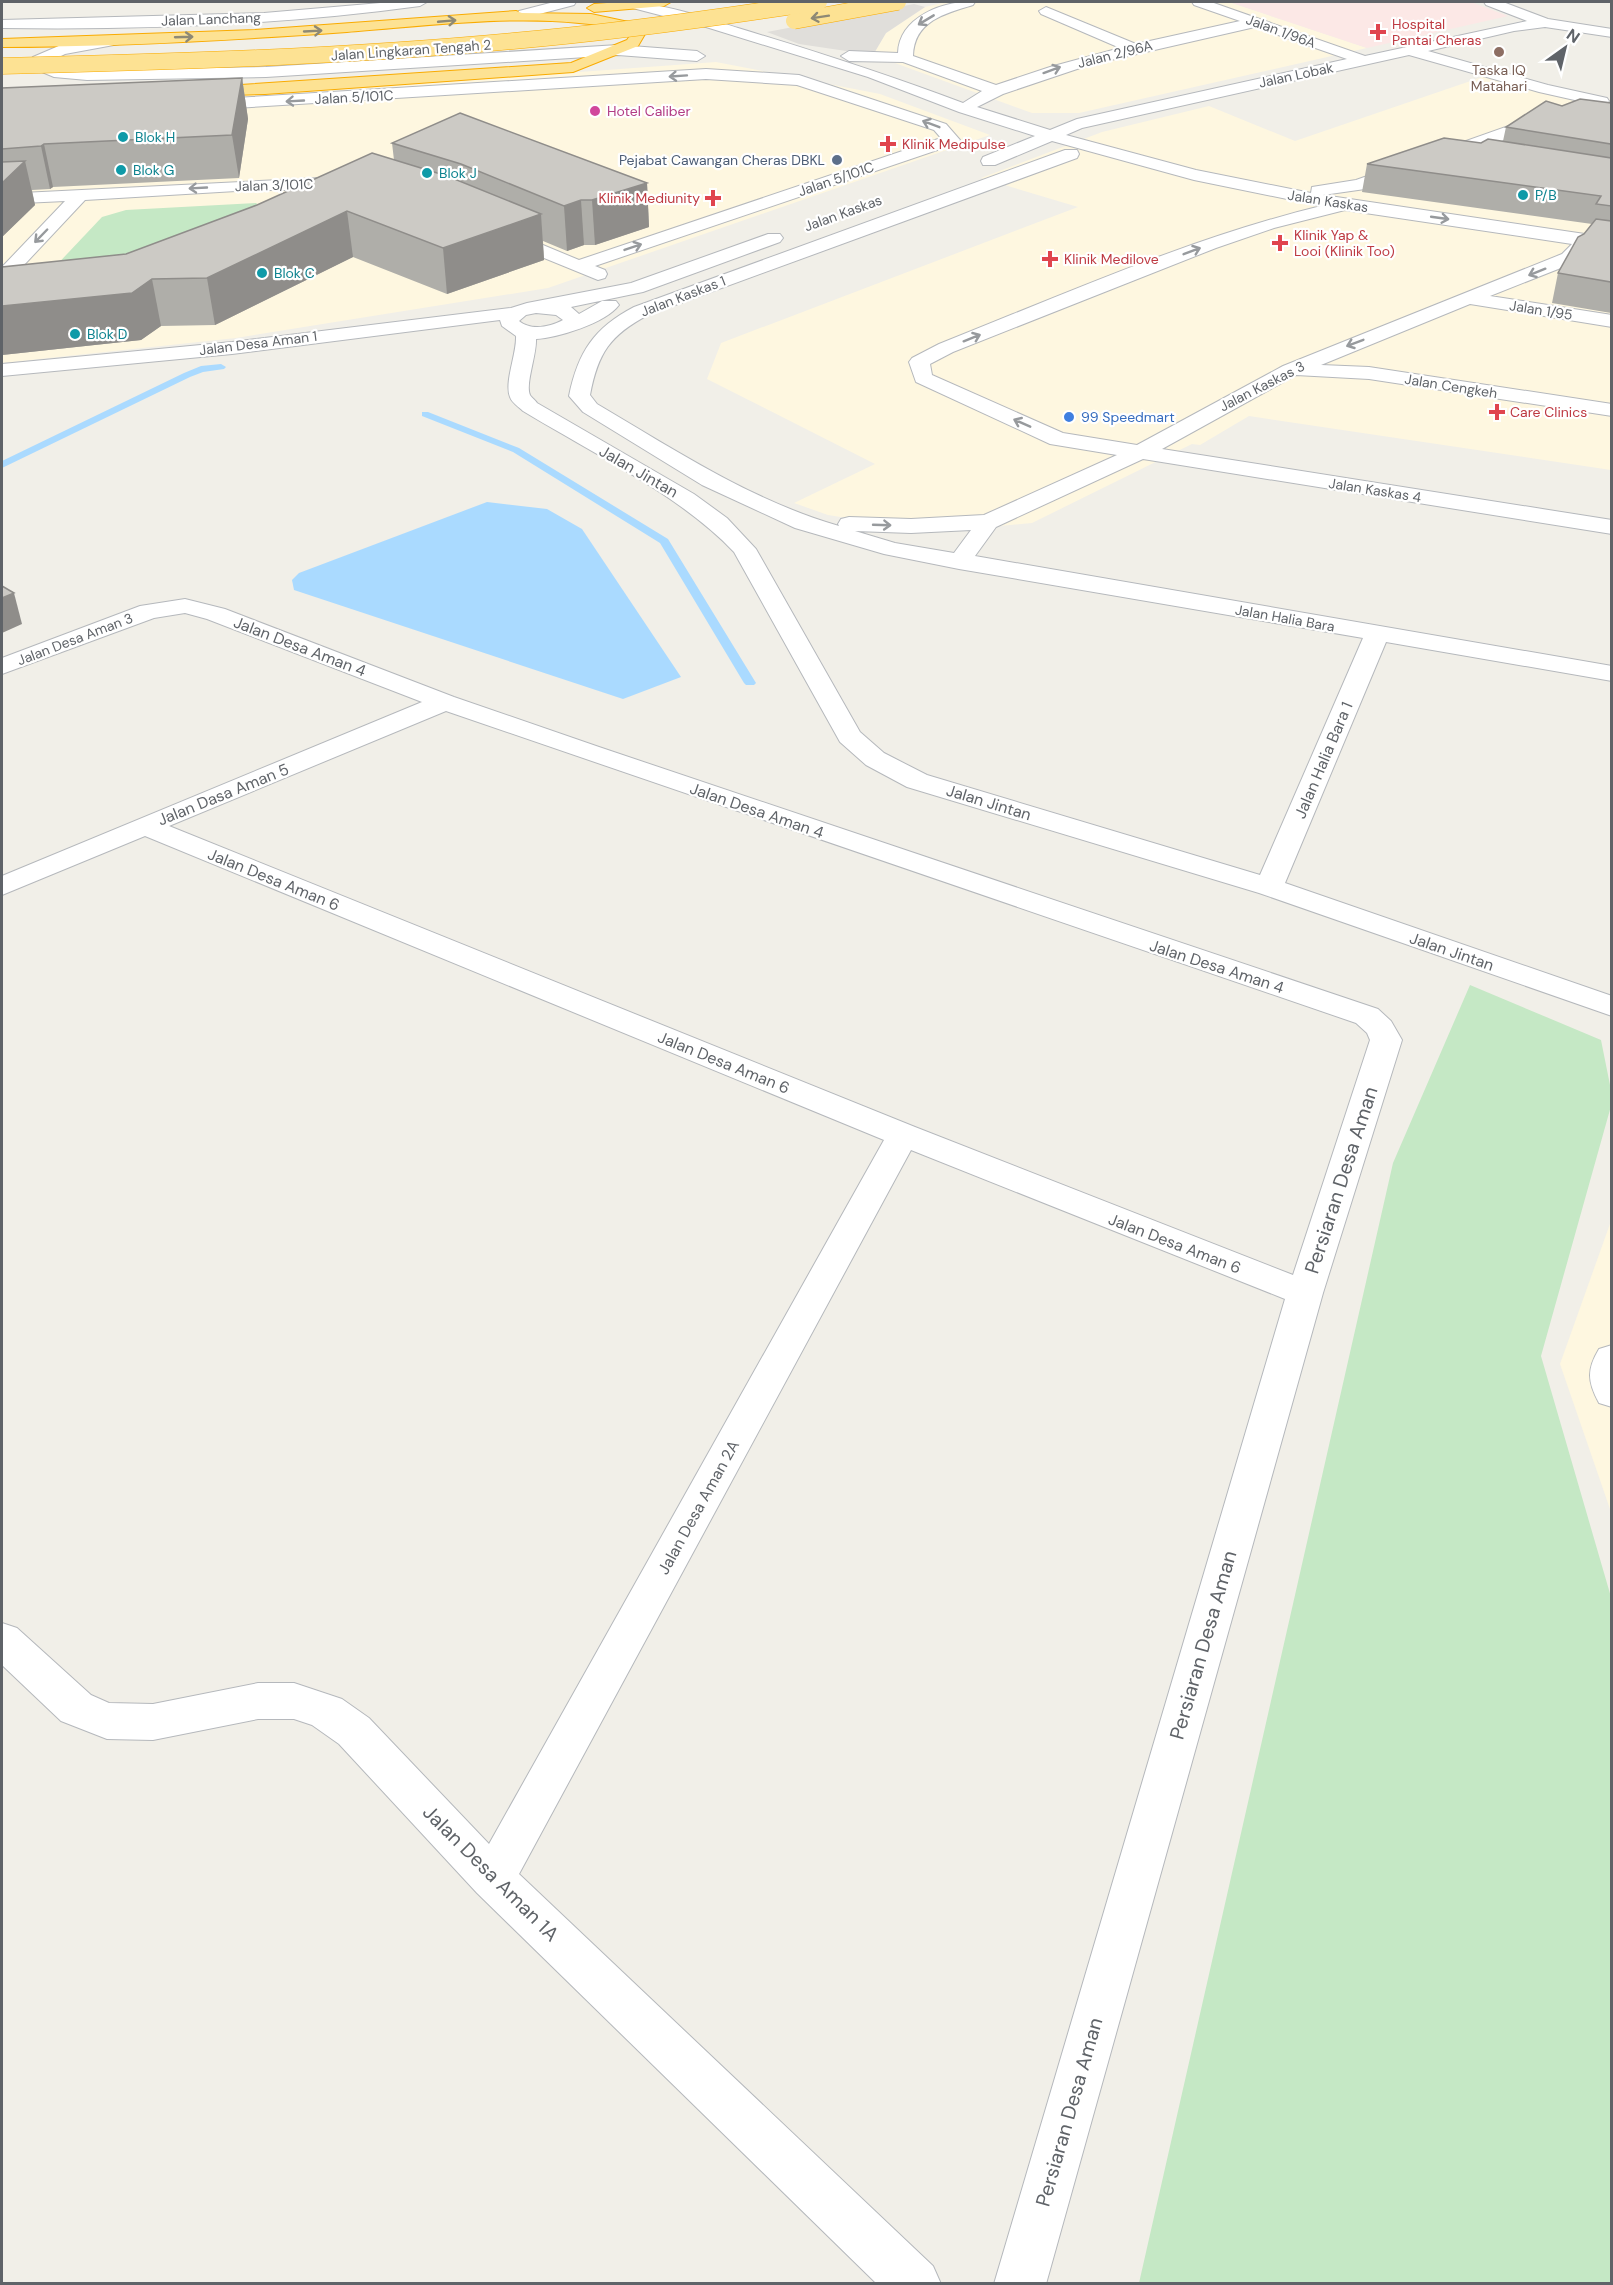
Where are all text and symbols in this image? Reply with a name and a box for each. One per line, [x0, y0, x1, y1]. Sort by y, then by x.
street label: Jalan Lanchang [161, 8, 261, 30]
street label: Jalan 1/96A [1244, 10, 1318, 52]
one-way arrow [811, 12, 831, 23]
one-way arrow [436, 15, 456, 26]
one-way arrow [918, 15, 935, 27]
place label: Hospital Pantai Cheras [1392, 15, 1482, 49]
north arrow [1535, 18, 1595, 78]
marker: Hospital Pantai Cheras [1369, 23, 1387, 41]
text: N [1562, 24, 1584, 48]
one-way arrow [303, 25, 323, 36]
one-way arrow [173, 32, 193, 43]
street label: Jalan Lingkaran Tengah 2 [330, 35, 492, 65]
street label: Jalan 2/96A [1076, 36, 1154, 72]
marker: Taska IQ Matahari [1492, 45, 1506, 59]
street label: Jalan Lobak [1257, 58, 1335, 92]
place label: Taska IQ Matahari [1471, 61, 1527, 95]
one-way arrow [1043, 64, 1061, 75]
one-way arrow [668, 71, 688, 82]
street label: Jalan 5/101C [314, 86, 394, 108]
one-way arrow [285, 95, 305, 106]
place label: Hotel Caliber [607, 102, 691, 120]
marker: Hotel Caliber [588, 104, 602, 118]
one-way arrow [922, 118, 941, 129]
place label: Blok H [135, 128, 175, 146]
marker: Blok H [116, 130, 130, 144]
marker: Klinik Medipulse [879, 135, 897, 153]
place label: Klinik Medipulse [902, 135, 1006, 153]
place label: Pejabat Cawangan Cheras DBKL [619, 151, 825, 169]
marker: Pejabat Cawangan Cheras DBKL [830, 153, 844, 167]
street label: Jalan 5/101C [796, 158, 876, 200]
place label: Blok G [133, 161, 174, 179]
marker: Blok G [114, 163, 128, 177]
place label: Blok J [439, 164, 477, 182]
marker: Blok J [420, 166, 434, 180]
street label: Jalan 3/101C [234, 175, 314, 195]
one-way arrow [189, 183, 209, 194]
street label: Jalan Kaskas [1286, 186, 1370, 216]
place label: P/B [1535, 186, 1557, 204]
marker: P/B [1516, 188, 1530, 202]
place label: Klinik Mediunity [599, 189, 700, 207]
marker: Klinik Mediunity [704, 189, 722, 207]
street label: Jalan Kaskas [802, 191, 884, 235]
one-way arrow [1430, 213, 1450, 224]
place label: Klinik Yap & Looi (Klinik Too) [1294, 226, 1395, 260]
one-way arrow [34, 228, 48, 243]
marker: Klinik Yap & Looi (Klinik Too) [1271, 234, 1289, 252]
one-way arrow [623, 241, 642, 252]
one-way arrow [1182, 245, 1201, 256]
marker: Klinik Medilove [1041, 250, 1059, 268]
place label: Klinik Medilove [1064, 250, 1159, 268]
place label: Blok C [274, 264, 315, 282]
marker: Blok C [255, 266, 269, 280]
one-way arrow [1528, 267, 1547, 278]
street label: Jalan Kaskas 1 [638, 272, 728, 320]
street label: Jalan 1/95 [1508, 296, 1574, 324]
place label: Blok D [87, 325, 127, 343]
marker: Blok D [68, 327, 82, 341]
street label: Jalan Desa Aman 1 [198, 327, 318, 359]
one-way arrow [962, 332, 980, 343]
one-way arrow [1347, 338, 1365, 349]
street label: Jalan Kaskas 3 [1216, 357, 1308, 415]
street label: Jalan Cengkeh [1403, 370, 1499, 402]
marker: Care Clinics [1488, 403, 1506, 421]
place label: Care Clinics [1510, 403, 1587, 421]
place label: 99 Speedmart [1081, 408, 1175, 426]
marker: 99 Speedmart [1062, 410, 1076, 424]
one-way arrow [1014, 417, 1032, 429]
street label: Jalan Jintan [596, 440, 682, 502]
street label: Jalan Kaskas 4 [1327, 474, 1423, 506]
one-way arrow [872, 519, 892, 531]
street label: Jalan Halia Bara [1234, 600, 1336, 636]
street label: Jalan Desa Aman 3 [15, 609, 135, 669]
street label: Jalan Desa Aman 4 [231, 612, 369, 682]
street label: Jalan Halia Bara 1 [1289, 699, 1357, 822]
street label: Jalan Dasa Aman 5 [154, 759, 292, 830]
street label: Jalan Desa Aman 4 [687, 778, 827, 843]
street label: Jalan Jintan [944, 780, 1034, 825]
street label: Jalan Desa Aman 6 [205, 843, 343, 916]
street label: Jalan Jintan [1407, 927, 1497, 976]
street label: Jalan Desa Aman 4 [1147, 935, 1287, 998]
street label: Jalan Desa Aman 6 [655, 1026, 793, 1099]
street label: Persiaran Desa Aman [1298, 1083, 1384, 1277]
street label: Jalan Desa Aman 6 [1105, 1208, 1244, 1278]
street label: Jalan Desa Aman 2A [653, 1436, 744, 1578]
street label: Persiaran Desa Aman [1164, 1547, 1242, 1743]
street label: Jalan Desa Aman 1A [417, 1799, 565, 1947]
street label: Persiaran Desa Aman [1030, 2014, 1108, 2210]

